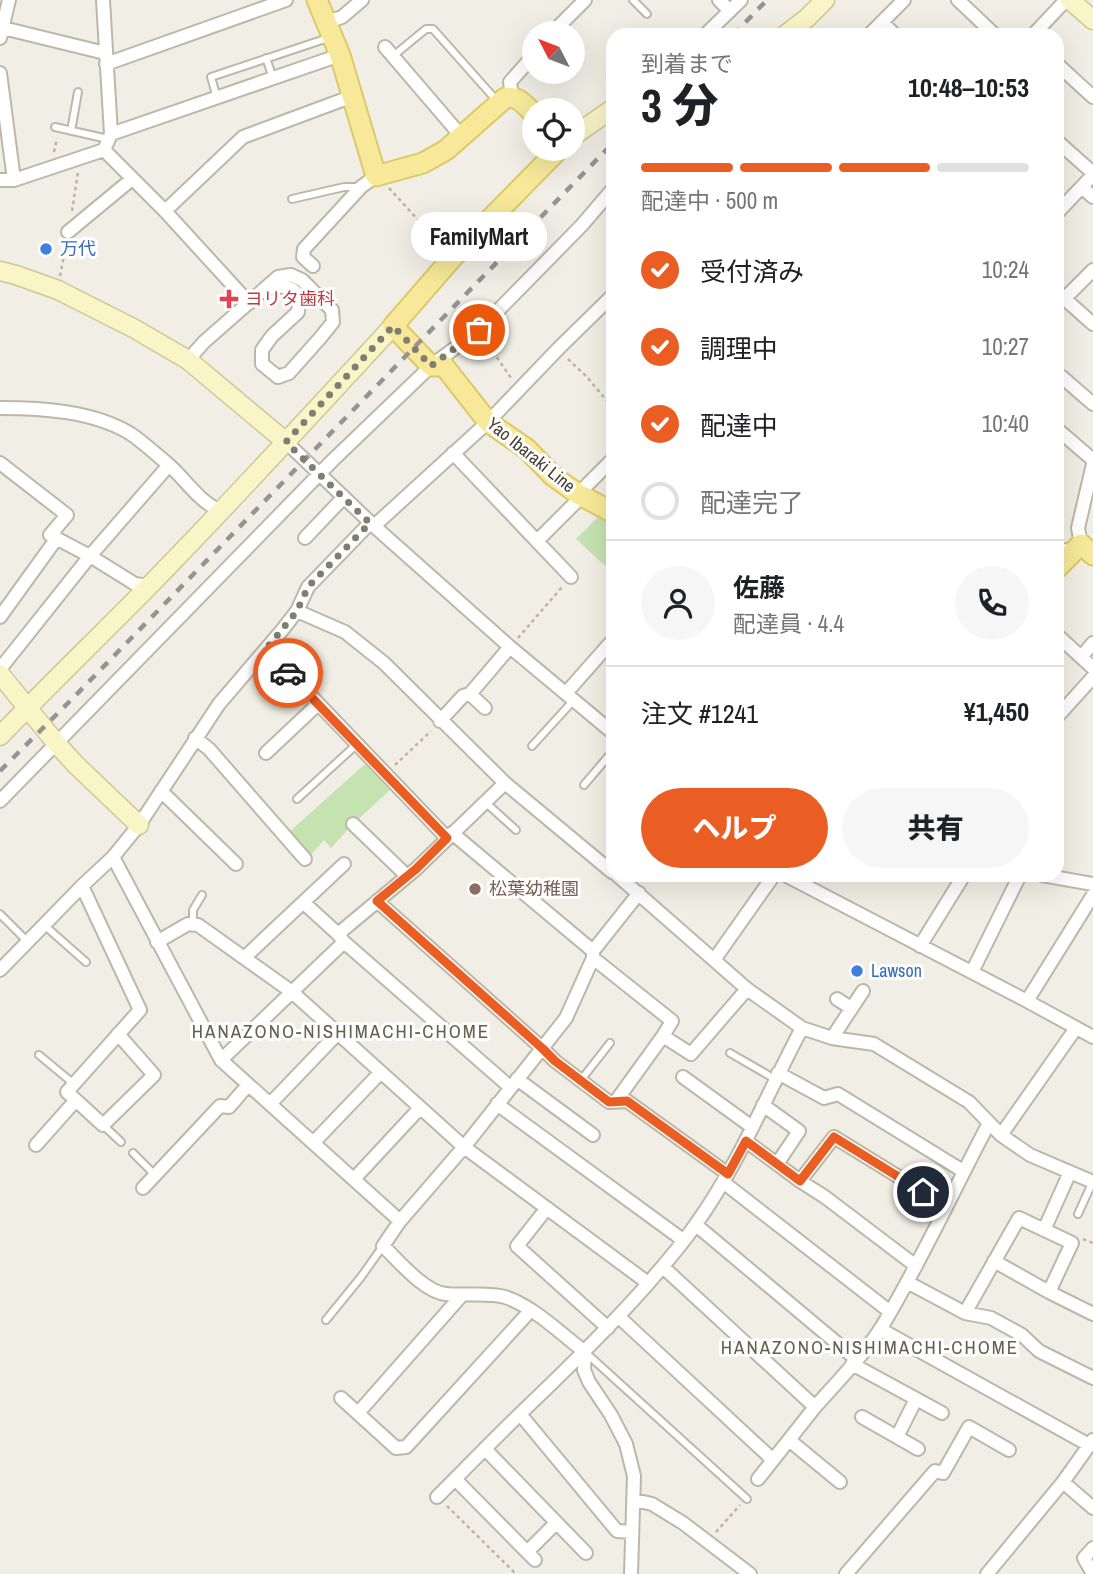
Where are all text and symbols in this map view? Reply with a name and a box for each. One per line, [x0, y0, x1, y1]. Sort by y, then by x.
north arrow [522, 21, 584, 84]
map controls [522, 21, 585, 161]
text: 到着まで [641, 48, 733, 79]
text: 10:48–10:53 [908, 70, 1029, 105]
text: 3 分 [641, 74, 718, 136]
button: locate [522, 98, 585, 161]
text: 配達中 · 500 m [641, 185, 778, 216]
callout: FamilyMart [411, 211, 547, 260]
text: FamilyMart [430, 221, 528, 252]
place label: 万代 [60, 236, 96, 261]
marker: 万代 [38, 241, 54, 257]
icon: check [641, 251, 679, 289]
text: 受付済み [700, 254, 804, 289]
text: 10:24 [982, 254, 1029, 285]
place label: ヨリタ歯科 [245, 286, 335, 311]
marker: ヨリタ歯科 [219, 289, 239, 309]
pin [449, 300, 509, 360]
icon: bag [460, 311, 498, 349]
icon: check [641, 328, 679, 366]
text: 調理中 [700, 331, 778, 366]
text: 10:27 [982, 331, 1029, 362]
icon: check [641, 405, 679, 443]
text: 配達中 [700, 408, 778, 443]
text: 10:40 [982, 408, 1029, 439]
street label: Yao Ibaraki Line [482, 411, 581, 498]
text: 配達完了 [700, 485, 804, 520]
button: person [641, 566, 715, 640]
button: phone [955, 566, 1029, 640]
text: 佐藤 [733, 570, 785, 605]
text: 配達員 · 4.4 [733, 608, 844, 639]
courier [253, 638, 323, 708]
icon: car [269, 654, 307, 692]
text: ¥1,450 [964, 694, 1029, 729]
text: 注文 #1241 [641, 696, 758, 731]
button: ヘルプ [641, 788, 828, 868]
button: 共有 [842, 788, 1029, 868]
place label: 松葉幼稚園 [489, 876, 579, 901]
marker: 松葉幼稚園 [467, 881, 483, 897]
place label: Lawson [871, 958, 922, 983]
marker: Lawson [849, 963, 865, 979]
district label: HANAZONO-NISHIMACHI-CHOME [192, 1018, 490, 1044]
pin [893, 1162, 953, 1222]
icon: home [904, 1173, 942, 1211]
district label: HANAZONO-NISHIMACHI-CHOME [721, 1334, 1019, 1360]

